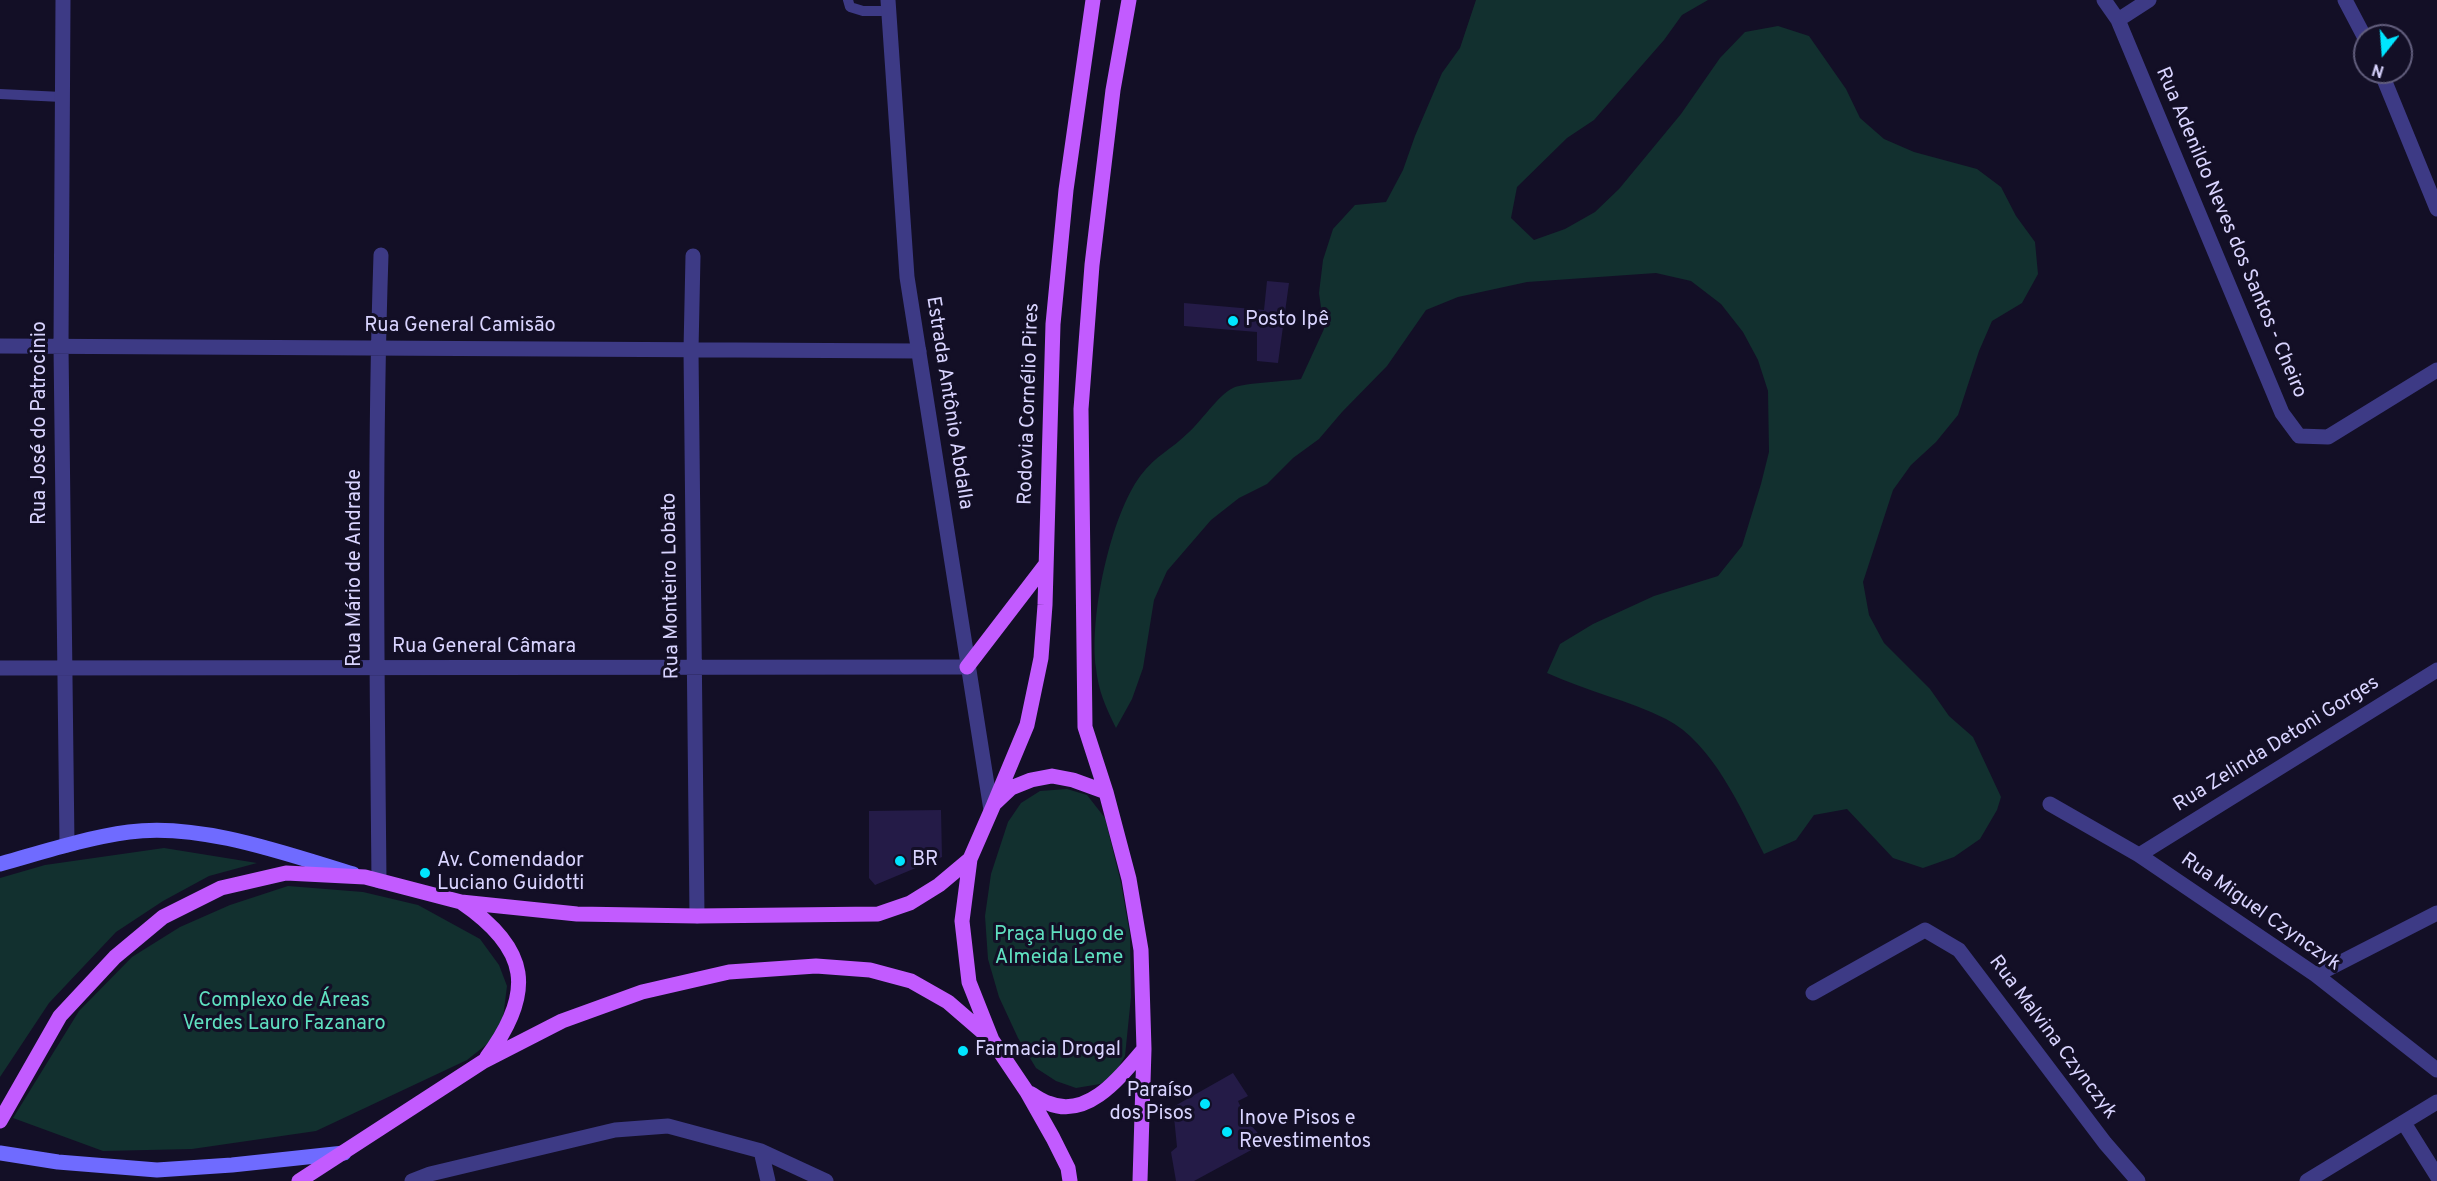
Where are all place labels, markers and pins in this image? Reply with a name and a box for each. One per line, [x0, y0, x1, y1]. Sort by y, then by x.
place label: Posto Ipê [1245, 309, 1329, 333]
marker: Posto Ipê [1226, 314, 1240, 328]
place label: BR [912, 849, 938, 873]
place label: Av. Comendador Luciano Guidotti [437, 850, 584, 897]
marker: BR [893, 854, 907, 868]
marker: Av. Comendador Luciano Guidotti [418, 866, 432, 880]
place label: Farmacia Drogal [975, 1039, 1121, 1063]
marker: Farmacia Drogal [956, 1044, 970, 1058]
place label: Paraíso dos Pisos [1110, 1080, 1193, 1127]
marker: Paraíso dos Pisos [1198, 1097, 1212, 1111]
place label: Inove Pisos e Revestimentos [1239, 1108, 1371, 1155]
marker: Inove Pisos e Revestimentos [1220, 1125, 1234, 1139]

